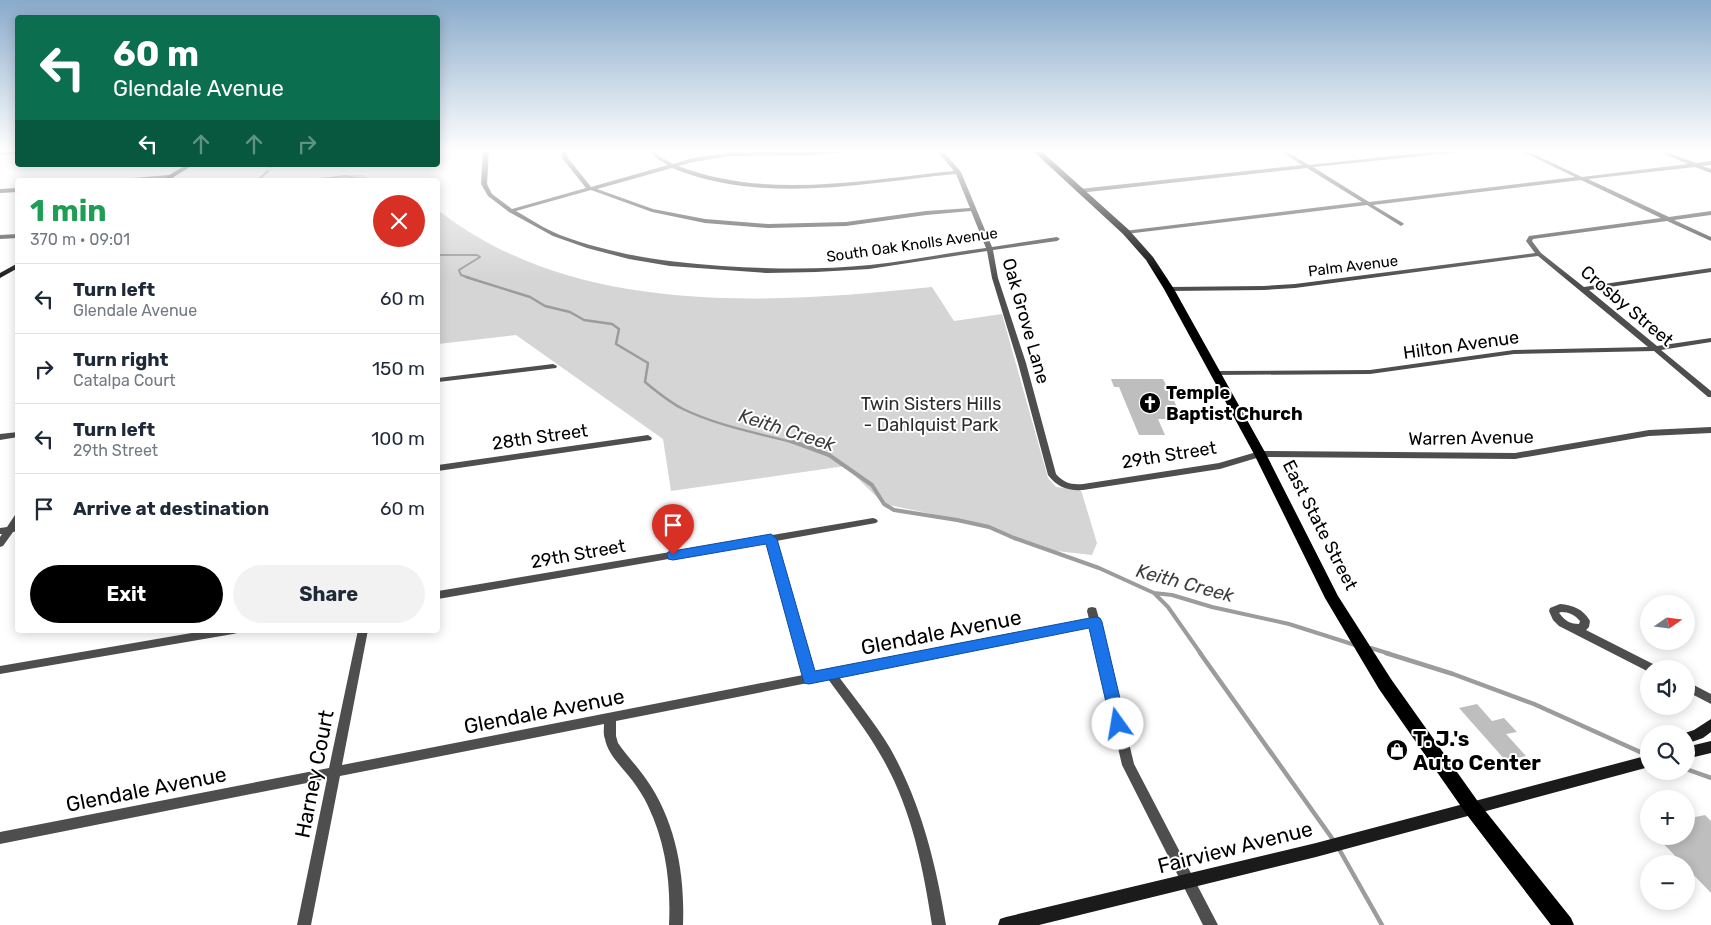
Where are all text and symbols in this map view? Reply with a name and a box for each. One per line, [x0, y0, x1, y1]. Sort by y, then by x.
text: 60 m [113, 33, 199, 75]
icon: left [30, 35, 95, 100]
text: Glendale Avenue [113, 75, 284, 102]
icon: left [134, 130, 162, 158]
icon: ahead [187, 130, 215, 158]
icon: ahead [240, 130, 268, 158]
icon: right [293, 130, 321, 158]
text: 1 min [30, 193, 107, 229]
button: close [373, 195, 425, 247]
street label: South Oak Knolls Avenue [825, 224, 999, 266]
text: 370 m · 09:01 [30, 230, 130, 249]
street label: Palm Avenue [1307, 252, 1399, 280]
street label: Oak Grove Lane [998, 256, 1054, 386]
street label: Crosby Street [1576, 261, 1678, 351]
text: Turn left [73, 278, 155, 301]
icon: left [30, 285, 58, 313]
text: 60 m [380, 287, 425, 310]
text: Glendale Avenue [73, 301, 197, 320]
street label: Hilton Avenue [1402, 326, 1520, 364]
text: Turn right [73, 348, 168, 371]
icon: right [30, 355, 58, 383]
text: 150 m [372, 357, 425, 380]
text: Catalpa Court [73, 371, 175, 390]
place label: Temple Baptist Church [1166, 382, 1303, 425]
church icon: Temple Baptist Church [1138, 391, 1162, 415]
park label: Twin Sisters Hills - Dahlquist Park [861, 393, 1001, 436]
water label: Keith Creek [736, 404, 838, 456]
text: Turn left [73, 418, 155, 441]
street label: 28th Street [491, 419, 589, 455]
icon: left [30, 425, 58, 453]
street label: Warren Avenue [1408, 426, 1534, 450]
text: 100 m [371, 427, 425, 450]
street label: 29th Street [1120, 437, 1218, 473]
text: 29th Street [73, 441, 158, 460]
street label: East State Street [1278, 456, 1362, 594]
icon: arrive [30, 495, 58, 523]
text: Arrive at destination [73, 497, 269, 520]
text: 60 m [380, 497, 425, 520]
pin [652, 504, 694, 555]
icon: arrive [659, 511, 687, 539]
street label: 29th Street [529, 535, 627, 573]
water label: Keith Creek [1134, 559, 1237, 607]
button: Exit [30, 565, 223, 623]
button: Share [233, 565, 425, 623]
north arrow [1640, 595, 1695, 650]
map controls [1640, 595, 1695, 910]
street label: Glendale Avenue [859, 604, 1023, 660]
button: sound [1640, 660, 1695, 715]
street label: Glendale Avenue [462, 683, 626, 739]
position arrow [1091, 697, 1143, 749]
street label: Harney Court [289, 708, 339, 840]
button: search [1640, 725, 1695, 780]
place label: T. J.'s Auto Center [1413, 726, 1541, 775]
shop icon: T. J.'s Auto Center [1385, 738, 1409, 762]
street label: Glendale Avenue [64, 761, 228, 817]
button: + [1640, 790, 1695, 845]
street label: Fairview Avenue [1155, 816, 1315, 878]
button: − [1640, 855, 1695, 910]

